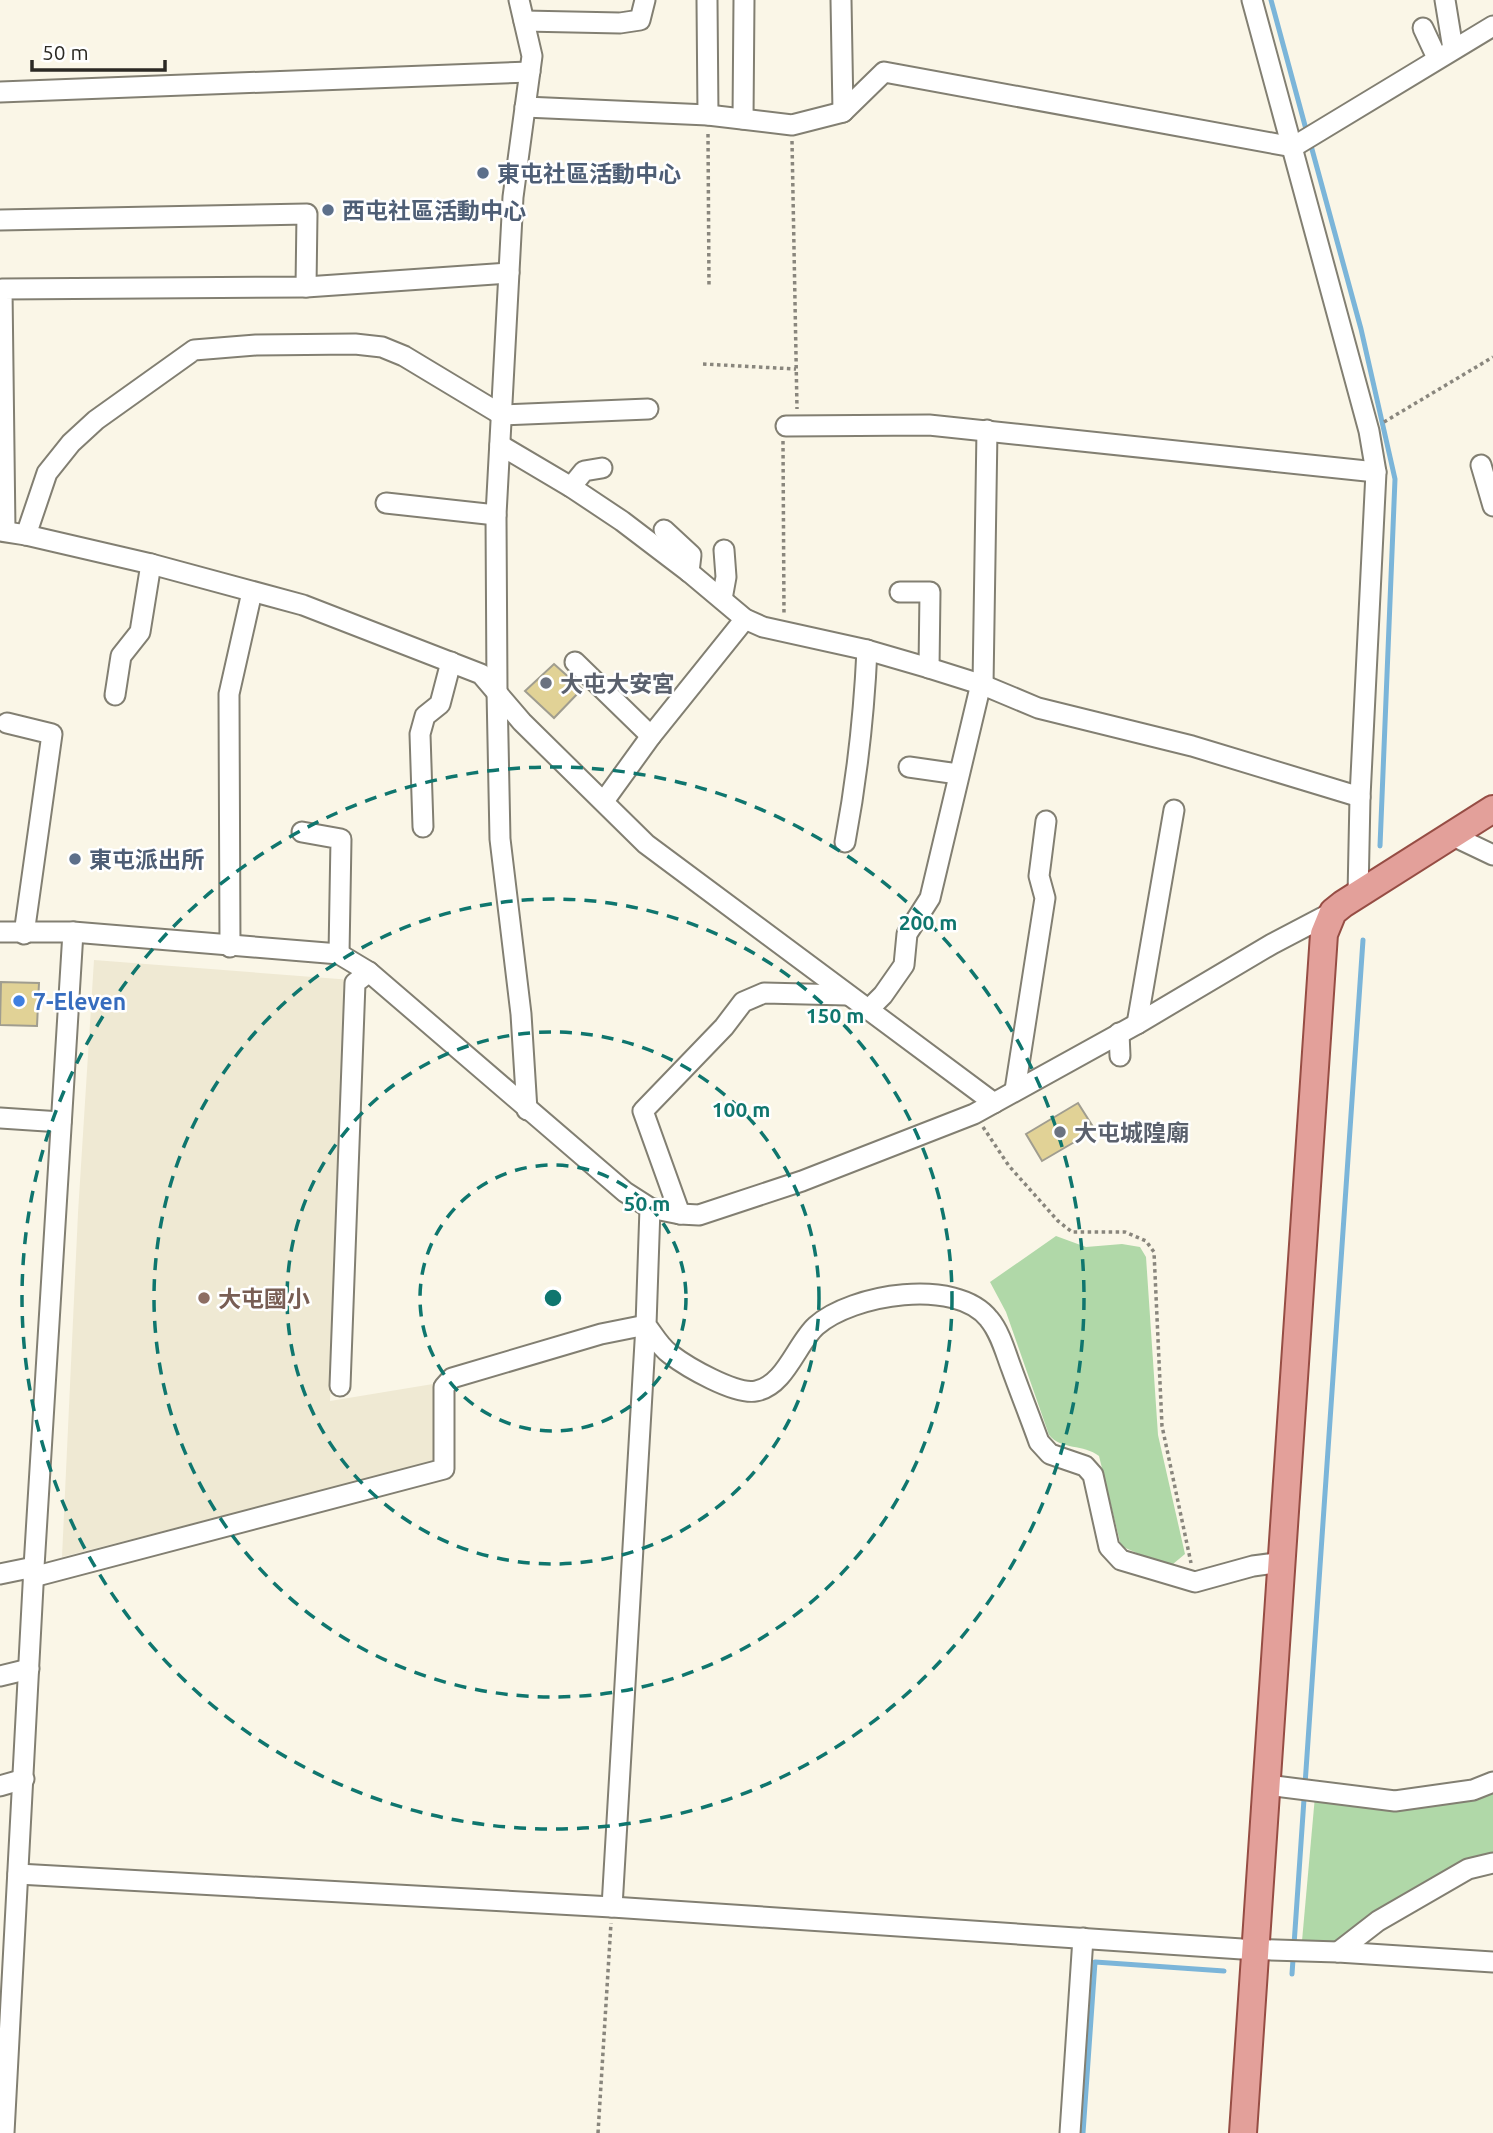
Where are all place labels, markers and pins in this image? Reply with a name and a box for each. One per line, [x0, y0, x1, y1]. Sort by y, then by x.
place label: 東屯社區活動中心 [497, 161, 681, 186]
marker: 東屯社區活動中心 [475, 165, 491, 181]
place label: 西屯社區活動中心 [342, 198, 526, 223]
marker: 西屯社區活動中心 [320, 202, 336, 218]
place label: 大屯大安宮 [560, 671, 675, 696]
marker: 大屯大安宮 [538, 675, 554, 691]
place label: 東屯派出所 [89, 847, 204, 872]
marker: 東屯派出所 [67, 851, 83, 867]
place label: 7-Eleven [33, 989, 126, 1014]
marker: 7-Eleven [11, 993, 27, 1009]
place label: 大屯城隍廟 [1074, 1120, 1189, 1145]
marker: 大屯城隍廟 [1052, 1124, 1068, 1140]
place label: 大屯國小 [218, 1286, 310, 1311]
centre of rings [541, 1286, 565, 1310]
marker: 大屯國小 [196, 1290, 212, 1306]

